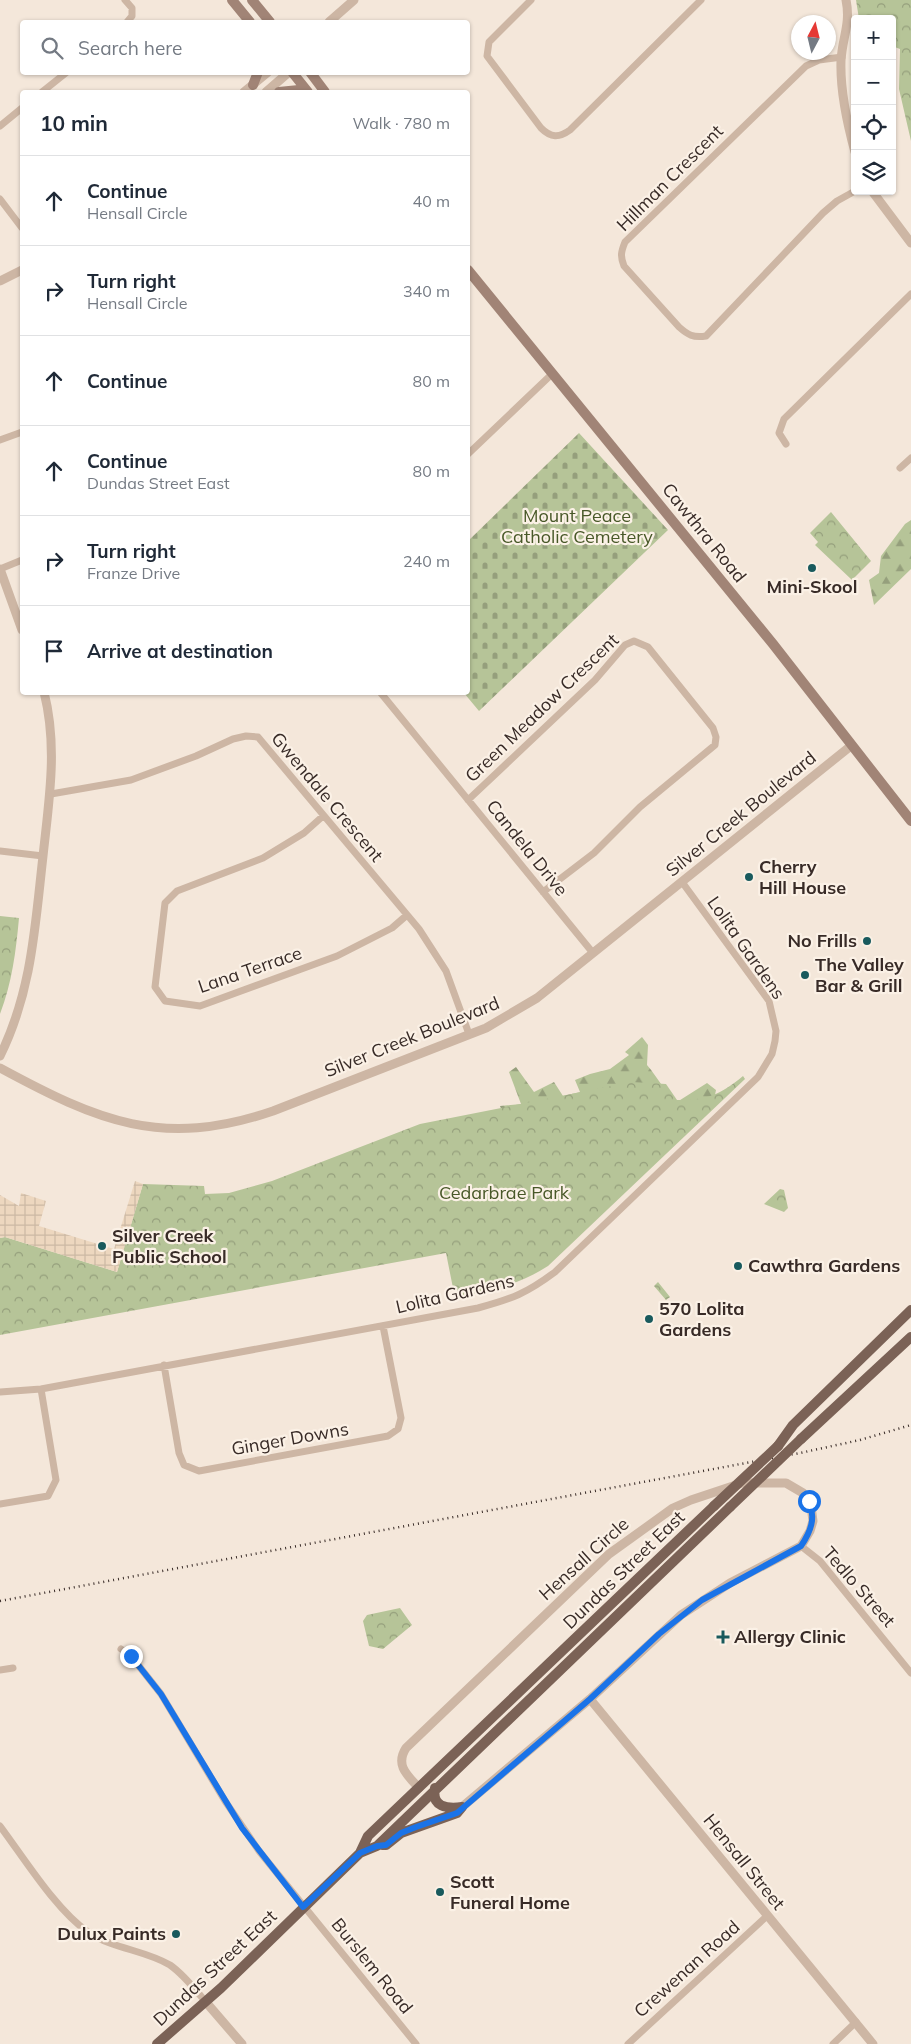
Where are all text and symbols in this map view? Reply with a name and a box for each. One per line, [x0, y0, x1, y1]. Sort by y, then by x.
north arrow [791, 15, 836, 60]
map controls [851, 15, 896, 195]
button: + [851, 15, 896, 60]
search box [20, 20, 470, 75]
icon: search [38, 34, 66, 62]
text: Search here [78, 36, 182, 60]
button: − [851, 60, 896, 105]
button: locate [851, 105, 896, 150]
text: 10 min [40, 110, 108, 136]
text: Walk · 780 m [352, 113, 450, 133]
street label: Hillman Crescent [612, 120, 728, 236]
button: layers [851, 150, 896, 195]
text: Continue [87, 179, 167, 203]
icon: ahead [40, 187, 68, 215]
text: 40 m [413, 191, 450, 211]
text: Hensall Circle [87, 203, 188, 223]
text: Turn right [87, 269, 176, 293]
icon: right [40, 277, 68, 305]
text: 340 m [403, 281, 450, 301]
text: Hensall Circle [87, 293, 188, 313]
icon: ahead [40, 367, 68, 395]
text: Continue [87, 369, 167, 393]
text: 80 m [413, 371, 450, 391]
text: Continue [87, 449, 167, 473]
icon: ahead [40, 457, 68, 485]
text: 80 m [413, 461, 450, 481]
text: Dundas Street East [87, 473, 230, 493]
street label: Cawthra Road [657, 478, 752, 587]
park label: Mount Peace Catholic Cemetery [501, 504, 653, 548]
text: Turn right [87, 539, 176, 563]
icon: right [40, 547, 68, 575]
text: 240 m [403, 551, 450, 571]
marker: Mini-Skool [806, 562, 818, 574]
text: Franze Drive [87, 563, 180, 583]
place label: Mini-Skool [767, 575, 857, 598]
street label: Green Meadow Crescent [460, 628, 623, 787]
icon: arrive [40, 637, 68, 665]
text: Arrive at destination [87, 639, 273, 663]
street label: Gwendale Crescent [266, 727, 388, 866]
street label: Silver Creek Boulevard [661, 746, 821, 881]
street label: Candela Drive [482, 795, 573, 900]
place label: Cherry Hill House [759, 855, 846, 899]
marker: Cherry Hill House [743, 871, 755, 883]
street label: Lolita Gardens [702, 892, 791, 1004]
place label: No Frills [788, 929, 857, 952]
marker: No Frills [861, 935, 873, 947]
street label: Lana Terrace [195, 941, 305, 998]
place label: The Valley Bar & Grill [815, 953, 904, 997]
marker: The Valley Bar & Grill [799, 969, 811, 981]
street label: Silver Creek Boulevard [321, 991, 503, 1082]
park label: Cedarbrae Park [439, 1181, 570, 1204]
place label: Silver Creek Public School [112, 1224, 227, 1268]
marker: Silver Creek Public School [96, 1240, 108, 1252]
place label: Cawthra Gardens [748, 1254, 900, 1277]
marker: Cawthra Gardens [732, 1260, 744, 1272]
street label: Lolita Gardens [393, 1269, 516, 1318]
place label: 570 Lolita Gardens [659, 1297, 744, 1341]
marker: 570 Lolita Gardens [643, 1313, 655, 1325]
street label: Ginger Downs [230, 1417, 350, 1460]
route start [798, 1490, 821, 1513]
street label: Dundas Street East [558, 1506, 689, 1634]
street label: Hensall Circle [534, 1512, 633, 1605]
street label: Tedlo Street [818, 1542, 901, 1632]
place label: Allergy Clinic [734, 1625, 846, 1648]
marker: Allergy Clinic [716, 1630, 730, 1644]
route end [120, 1645, 143, 1668]
street label: Hensall Street [699, 1809, 790, 1914]
place label: Scott Funeral Home [450, 1870, 570, 1914]
marker: Scott Funeral Home [434, 1886, 446, 1898]
street label: Dundas Street East [148, 1905, 281, 2031]
street label: Burslem Road [327, 1913, 418, 2018]
street label: Crewenan Road [629, 1915, 744, 2022]
place label: Dulux Paints [57, 1922, 166, 1945]
marker: Dulux Paints [170, 1928, 182, 1940]

